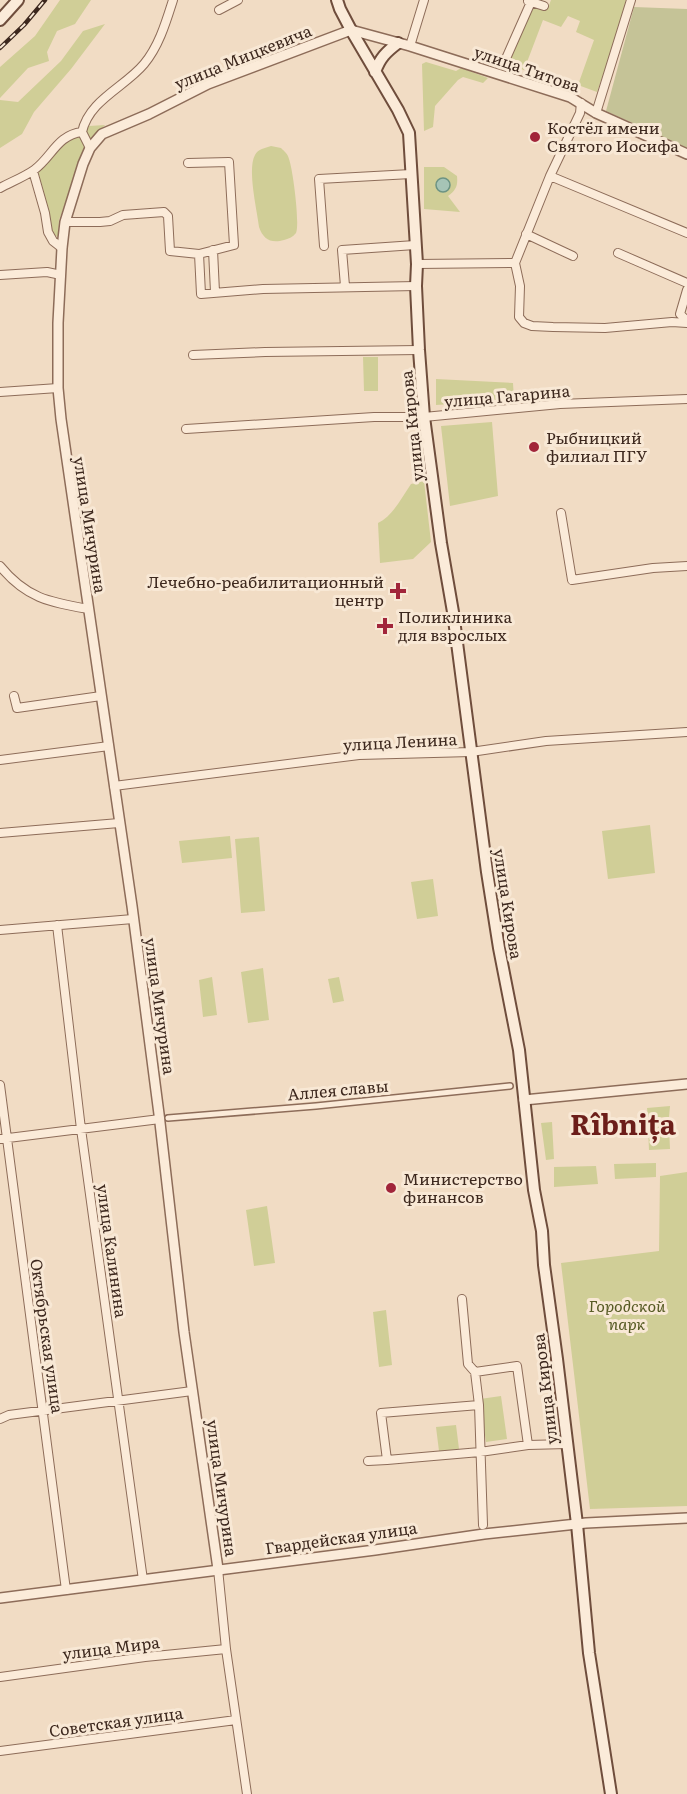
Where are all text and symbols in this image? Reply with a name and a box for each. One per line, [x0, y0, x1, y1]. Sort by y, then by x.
street label: улица Мицкевича [170, 17, 315, 95]
street label: улица Титова [471, 39, 584, 98]
place label: Костёл имени Святого Иосифа [547, 115, 679, 157]
marker: Костёл имени Святого Иосифа [528, 130, 542, 144]
street label: улица Кирова [393, 369, 429, 483]
street label: улица Гагарина [443, 378, 571, 412]
place label: Рыбницкий филиал ПГУ [546, 425, 647, 467]
marker: Рыбницкий филиал ПГУ [527, 440, 541, 454]
street label: улица Мичурина [68, 455, 114, 595]
place label: Лечебно-реабилитационный центр [147, 569, 384, 611]
marker: Лечебно-реабилитационный центр [389, 582, 407, 600]
place label: Поликлиника для взрослых [398, 604, 512, 646]
marker: Поликлиника для взрослых [376, 617, 394, 635]
street label: улица Ленина [342, 726, 458, 756]
street label: улица Кирова [488, 847, 530, 961]
street label: улица Мичурина [139, 936, 183, 1076]
street label: Аллея славы [286, 1073, 389, 1105]
district label: Rîbnița [570, 1102, 677, 1144]
place label: Министерство финансов [403, 1166, 523, 1208]
marker: Министерство финансов [384, 1181, 398, 1195]
street label: улица Калинина [92, 1182, 134, 1320]
street label: Октябрьская улица [25, 1257, 71, 1415]
park label: Городской парк [589, 1293, 666, 1335]
street label: улица Кирова [525, 1332, 563, 1446]
street label: улица Мичурина [201, 1418, 245, 1558]
street label: Гвардейская улица [263, 1514, 419, 1560]
street label: улица Мира [61, 1629, 161, 1665]
street label: Советская улица [47, 1700, 185, 1742]

